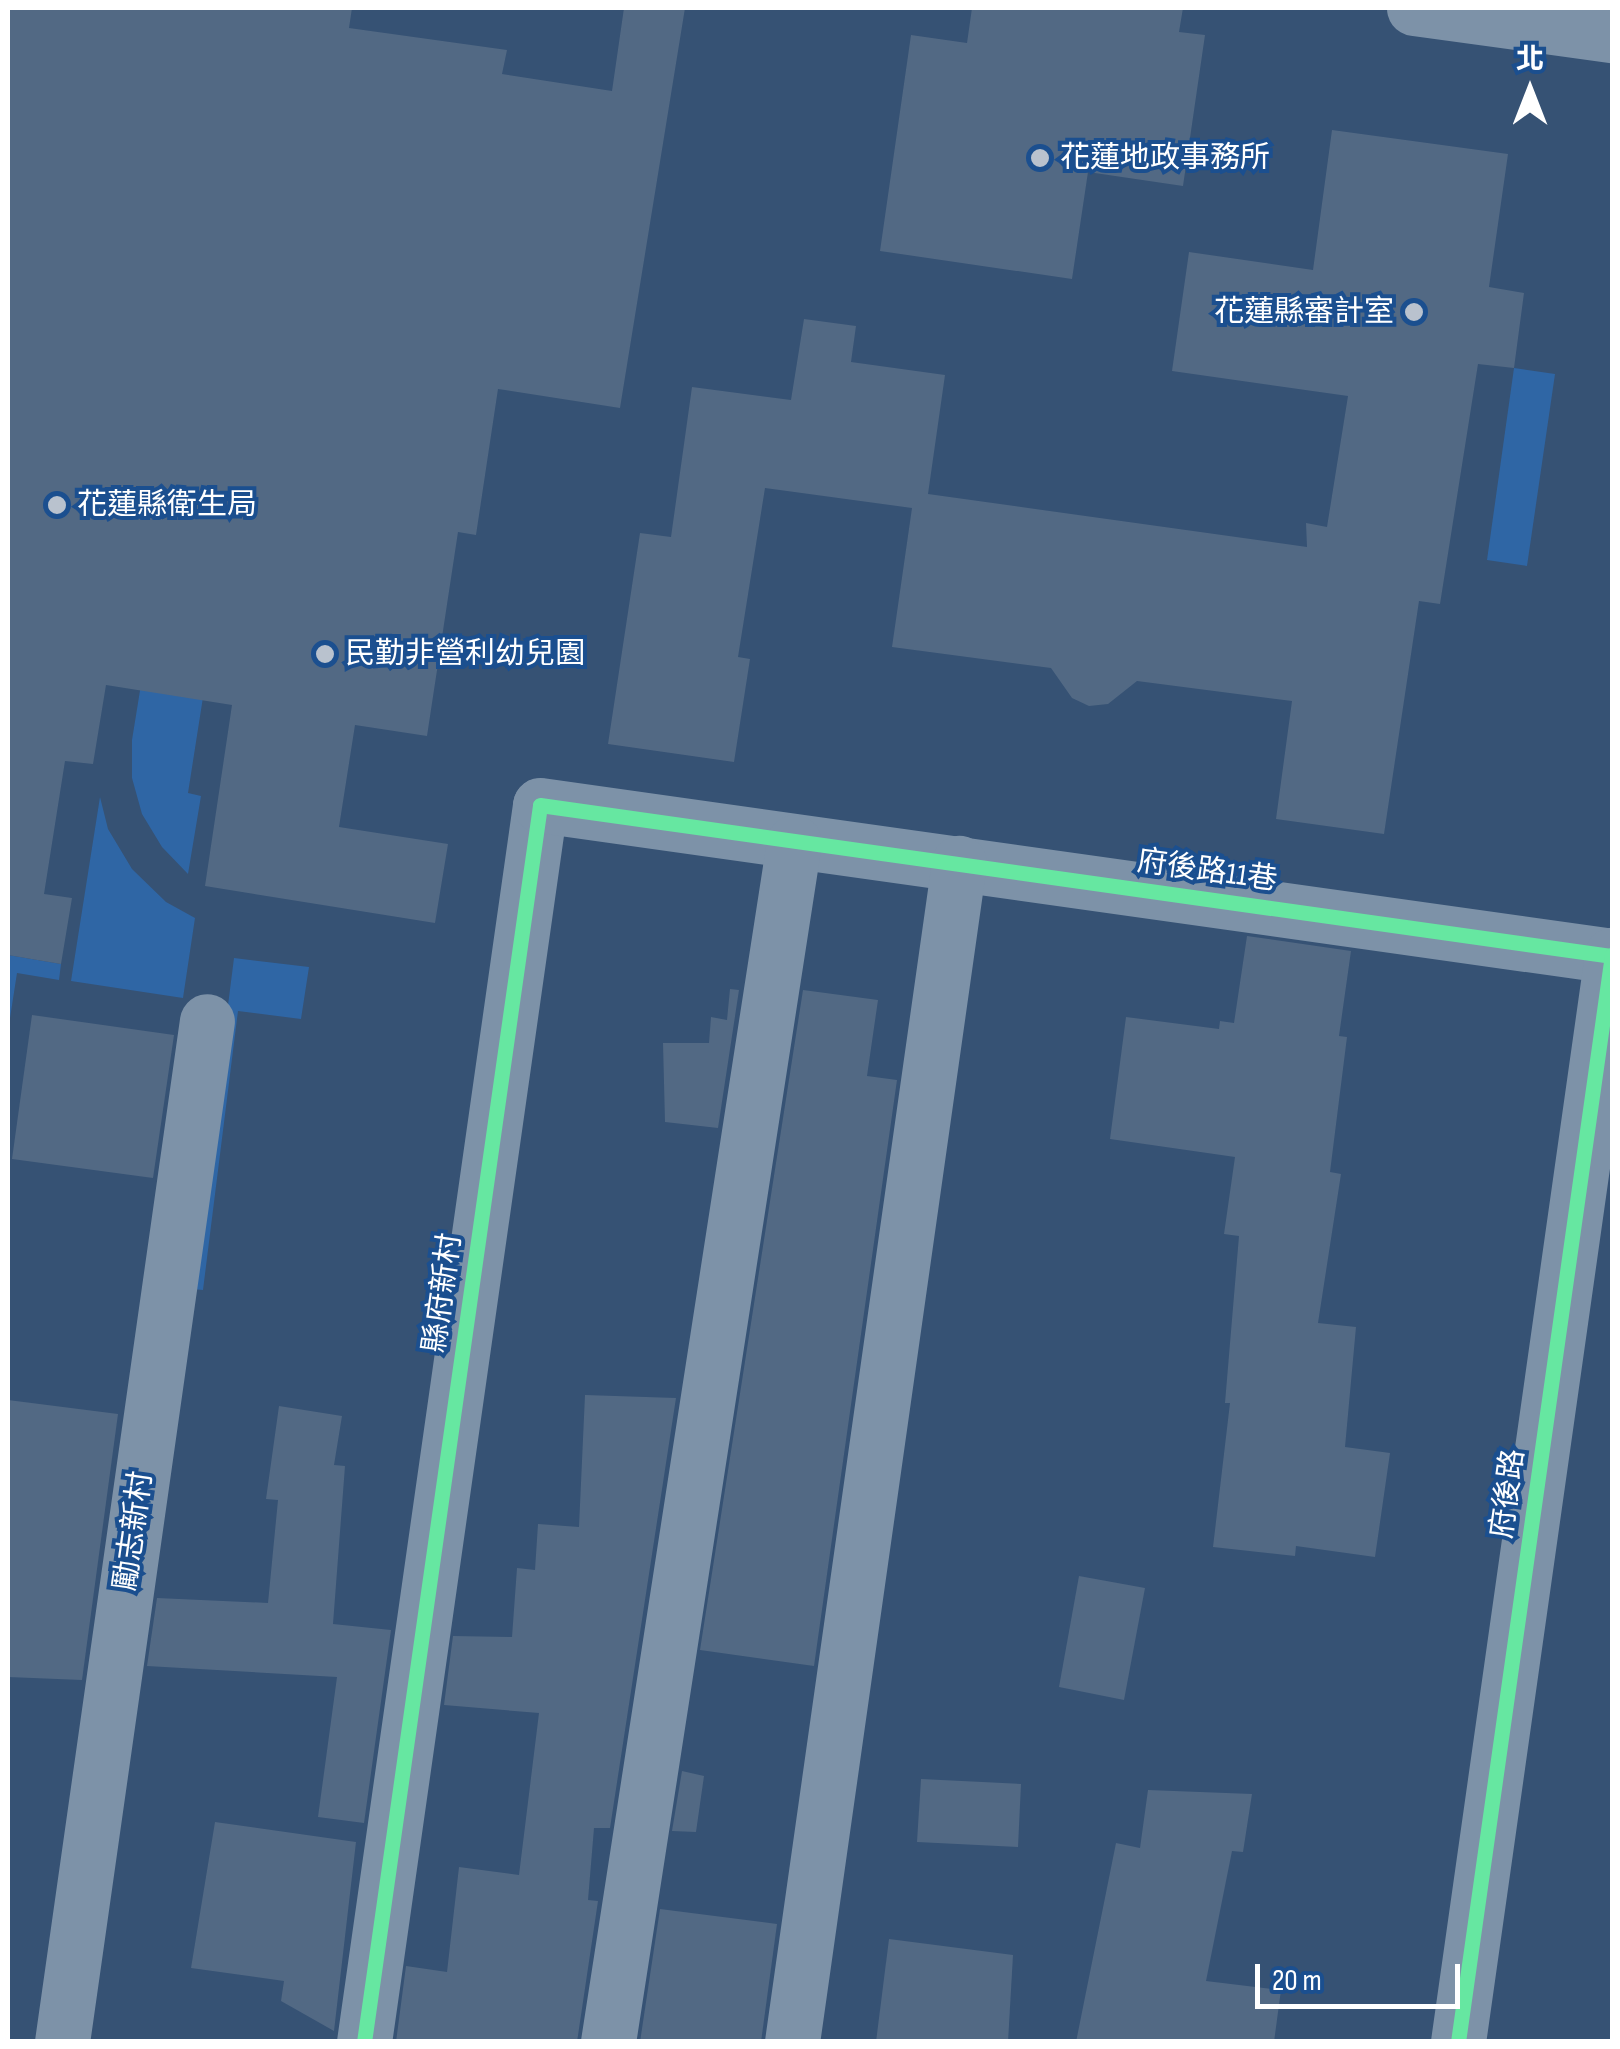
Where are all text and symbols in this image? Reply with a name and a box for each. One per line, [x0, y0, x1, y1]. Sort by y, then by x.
north arrow [1480, 40, 1580, 140]
text: 北 [1516, 43, 1544, 76]
place label: 花蓮地政事務所 [1060, 140, 1270, 176]
marker: 花蓮地政事務所 [1029, 147, 1051, 169]
place label: 花蓮縣審計室 [1214, 294, 1394, 330]
marker: 花蓮縣審計室 [1403, 301, 1425, 323]
place label: 花蓮縣衛生局 [77, 487, 257, 523]
marker: 花蓮縣衛生局 [46, 494, 68, 516]
place label: 民勤非營利幼兒園 [345, 636, 585, 672]
marker: 民勤非營利幼兒園 [314, 643, 336, 665]
street label: 府後路11巷 [1135, 843, 1279, 899]
street label: 縣府新村 [417, 1231, 469, 1355]
street label: 府後路 [1484, 1447, 1532, 1541]
street label: 勵志新村 [108, 1469, 160, 1593]
scale bar [1260, 1944, 1465, 2006]
text: 20 m [1272, 1963, 1322, 1999]

